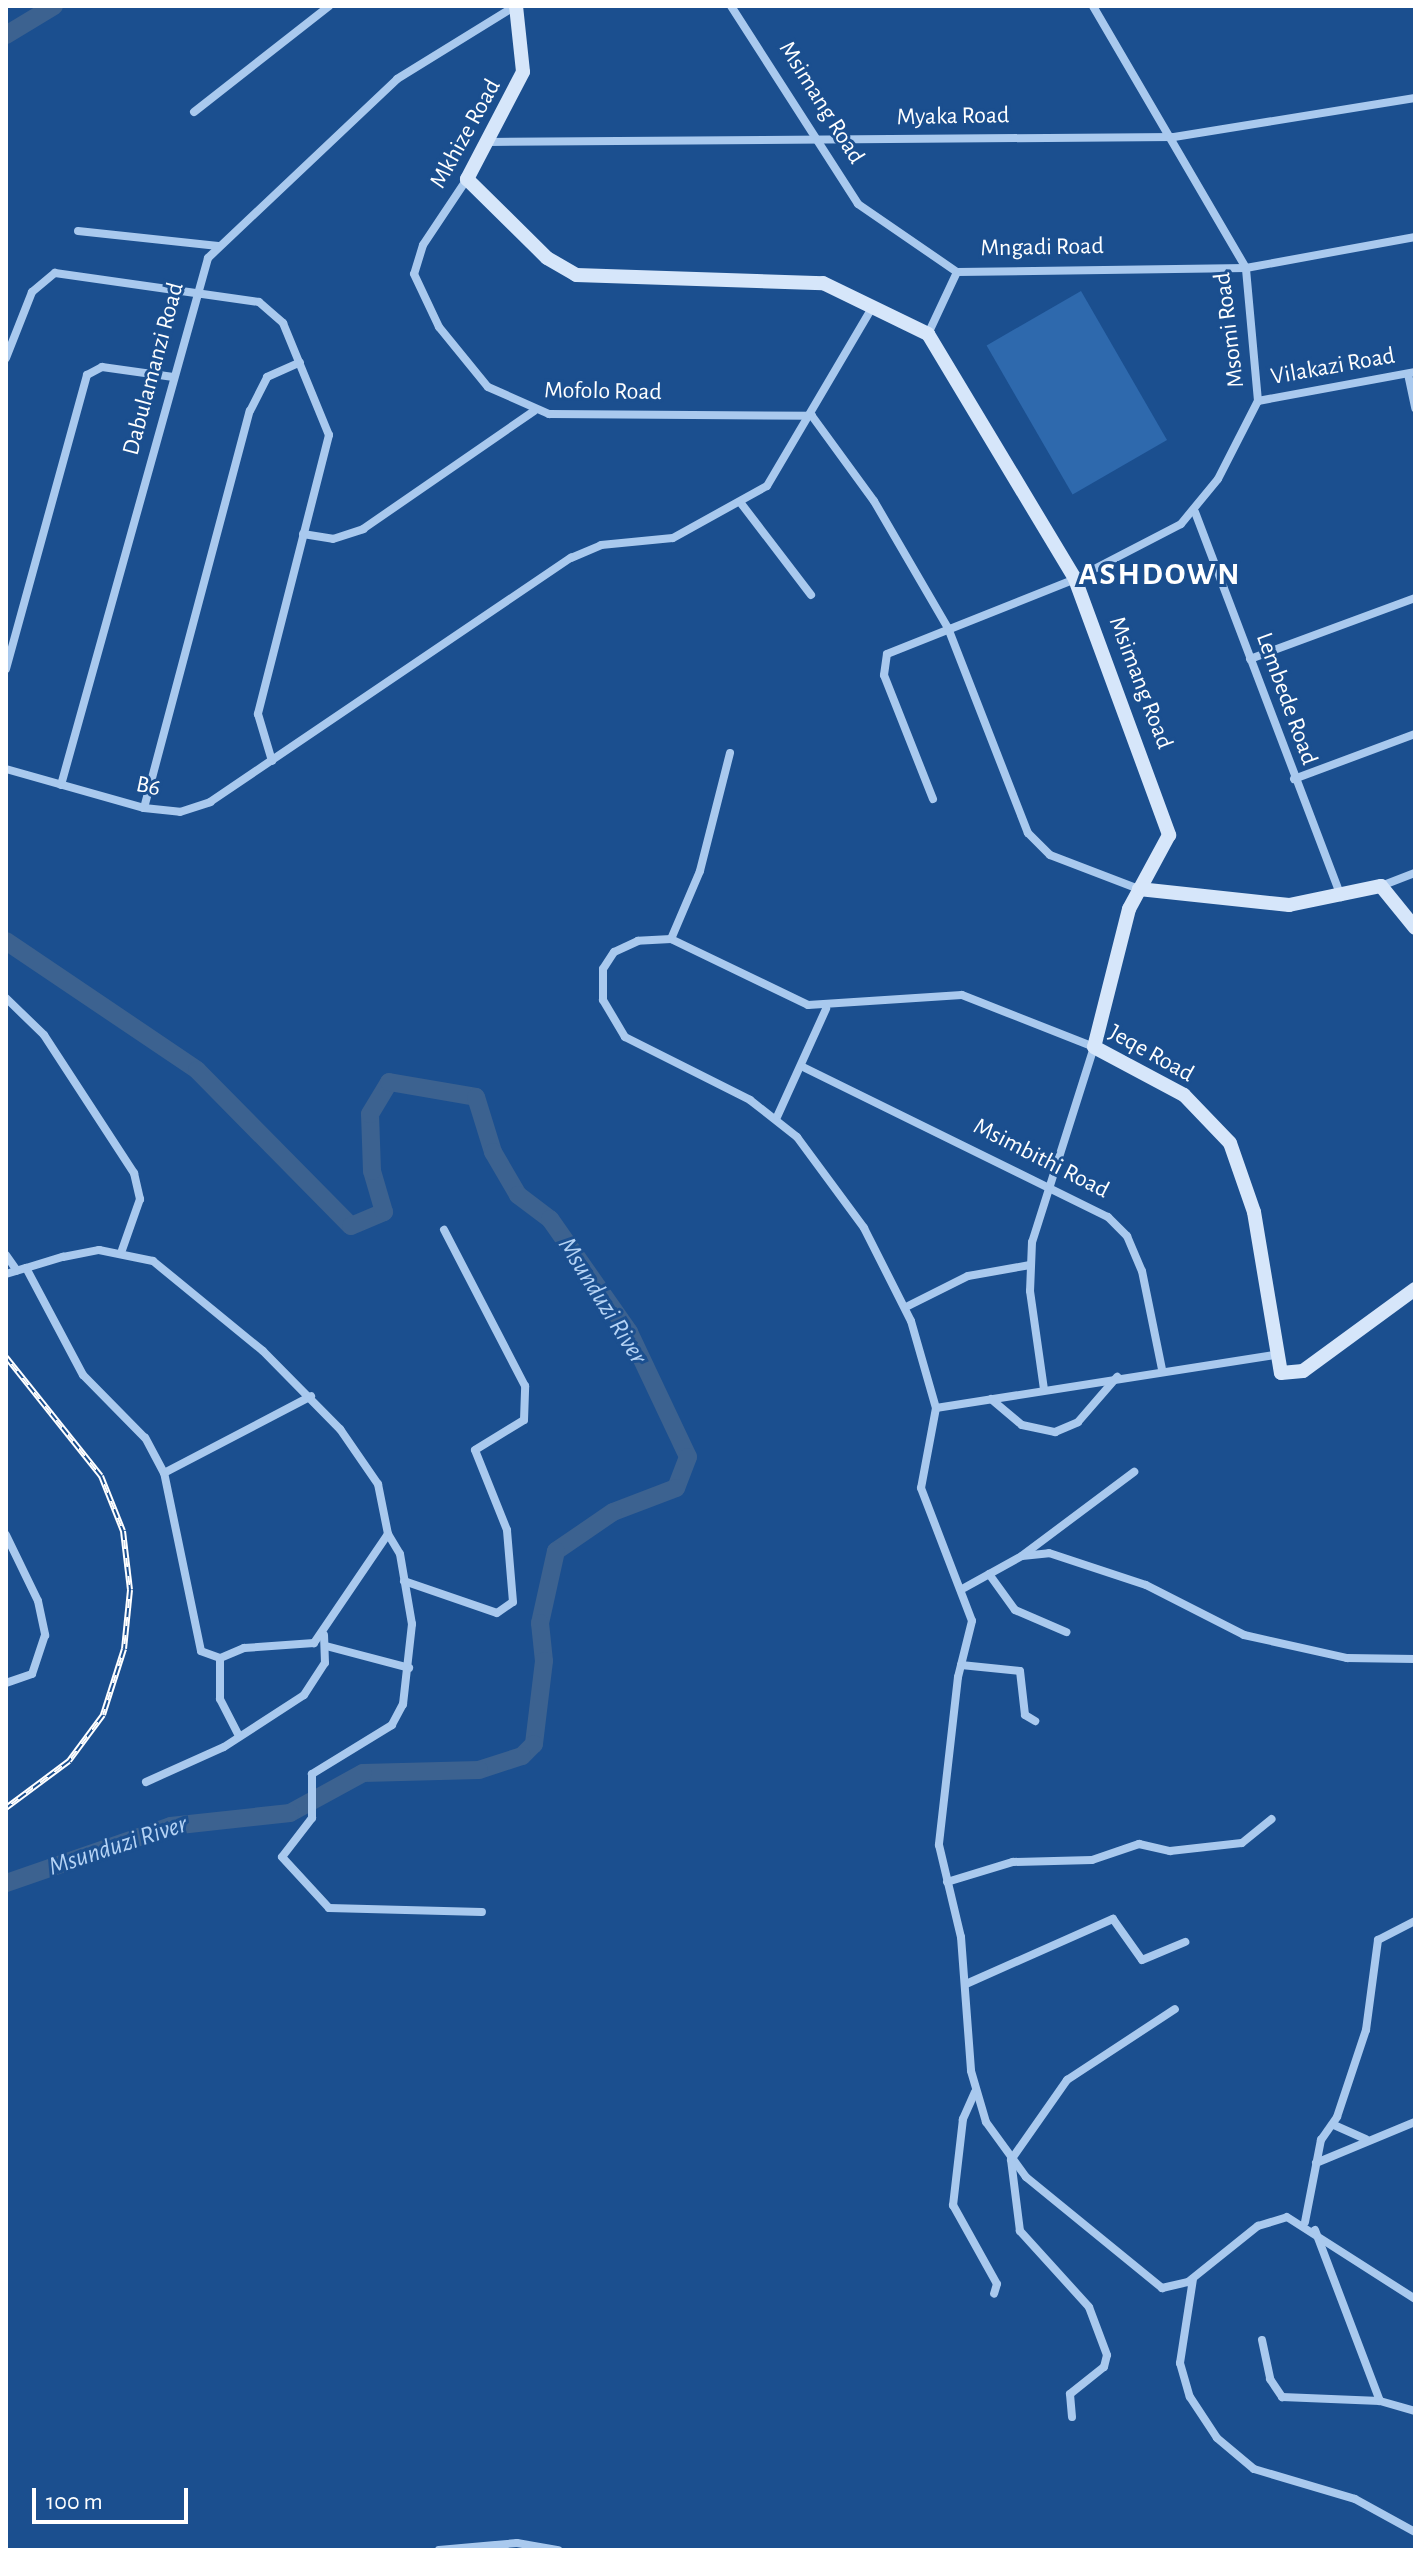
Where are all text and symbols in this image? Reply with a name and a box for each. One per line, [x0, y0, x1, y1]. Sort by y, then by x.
street label: Msimang Road [772, 36, 870, 170]
street label: Mkhize Road [424, 74, 508, 194]
street label: Myaka Road [896, 102, 1010, 132]
street label: Mngadi Road [980, 233, 1104, 263]
street label: Msomi Road [1209, 271, 1251, 389]
street label: Dabulamanzi Road [117, 279, 191, 459]
street label: Vilakazi Road [1269, 342, 1397, 392]
street label: Mofolo Road [544, 377, 662, 407]
district label: ASHDOWN [1078, 555, 1242, 593]
street label: Msimang Road [1102, 613, 1178, 753]
street label: Lembede Road [1249, 629, 1323, 769]
street label: B6 [133, 770, 163, 804]
street label: Jeqe Road [1103, 1019, 1199, 1089]
street label: Msimbithi Road [968, 1112, 1114, 1206]
water label: Msunduzi River [551, 1232, 653, 1370]
water label: Msunduzi River [45, 1809, 191, 1883]
scale bar [36, 2472, 192, 2522]
text: 100 m [46, 2490, 103, 2514]

